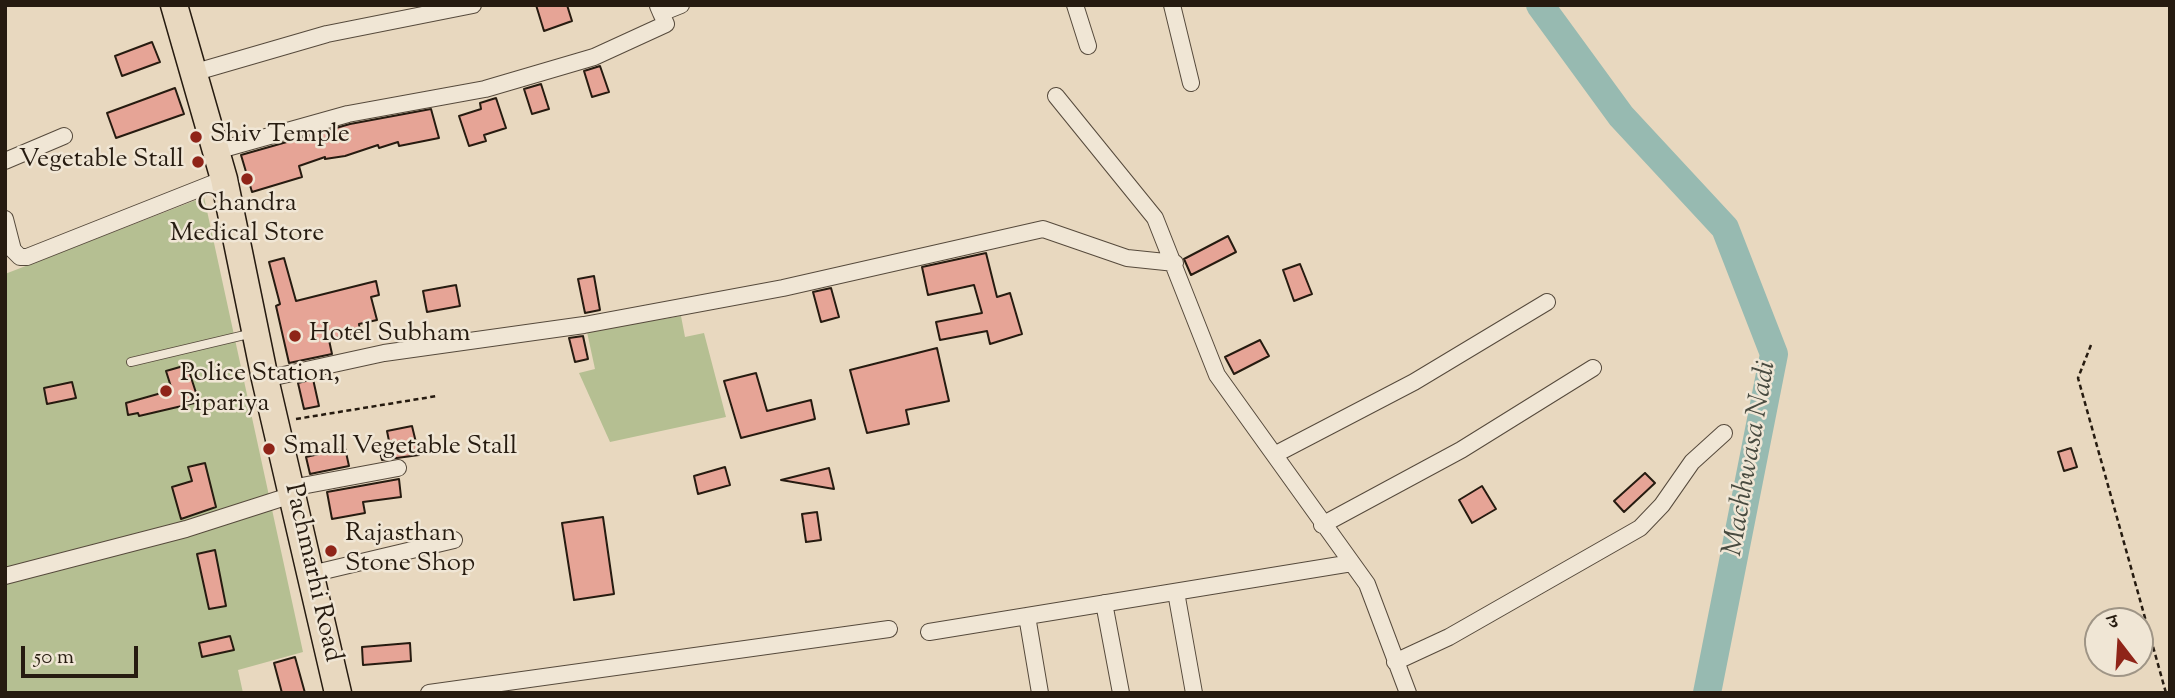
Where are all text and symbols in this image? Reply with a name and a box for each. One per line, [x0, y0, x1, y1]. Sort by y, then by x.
place label: Shiv Temple [210, 121, 350, 153]
marker: Shiv Temple [188, 129, 204, 145]
place label: Vegetable Stall [19, 146, 184, 178]
marker: Vegetable Stall [190, 154, 206, 170]
marker: Chandra Medical Store [239, 171, 255, 187]
place label: Chandra Medical Store [170, 190, 324, 252]
place label: Hotel Subham [309, 320, 470, 352]
marker: Hotel Subham [287, 328, 303, 344]
water label: Machhwasa Nadi [1718, 359, 1786, 559]
place label: Police Station, Pipariya [180, 360, 340, 422]
marker: Police Station, Pipariya [158, 383, 174, 399]
place label: Small Vegetable Stall [283, 433, 517, 465]
marker: Small Vegetable Stall [261, 441, 277, 457]
street label: Pachmarhi Road [275, 481, 347, 665]
place label: Rajasthan Stone Shop [345, 520, 475, 582]
marker: Rajasthan Stone Shop [323, 543, 339, 559]
north arrow [2084, 607, 2154, 677]
text: उ [2105, 609, 2122, 638]
scale bar [24, 632, 142, 676]
text: 50 m [34, 643, 74, 673]

